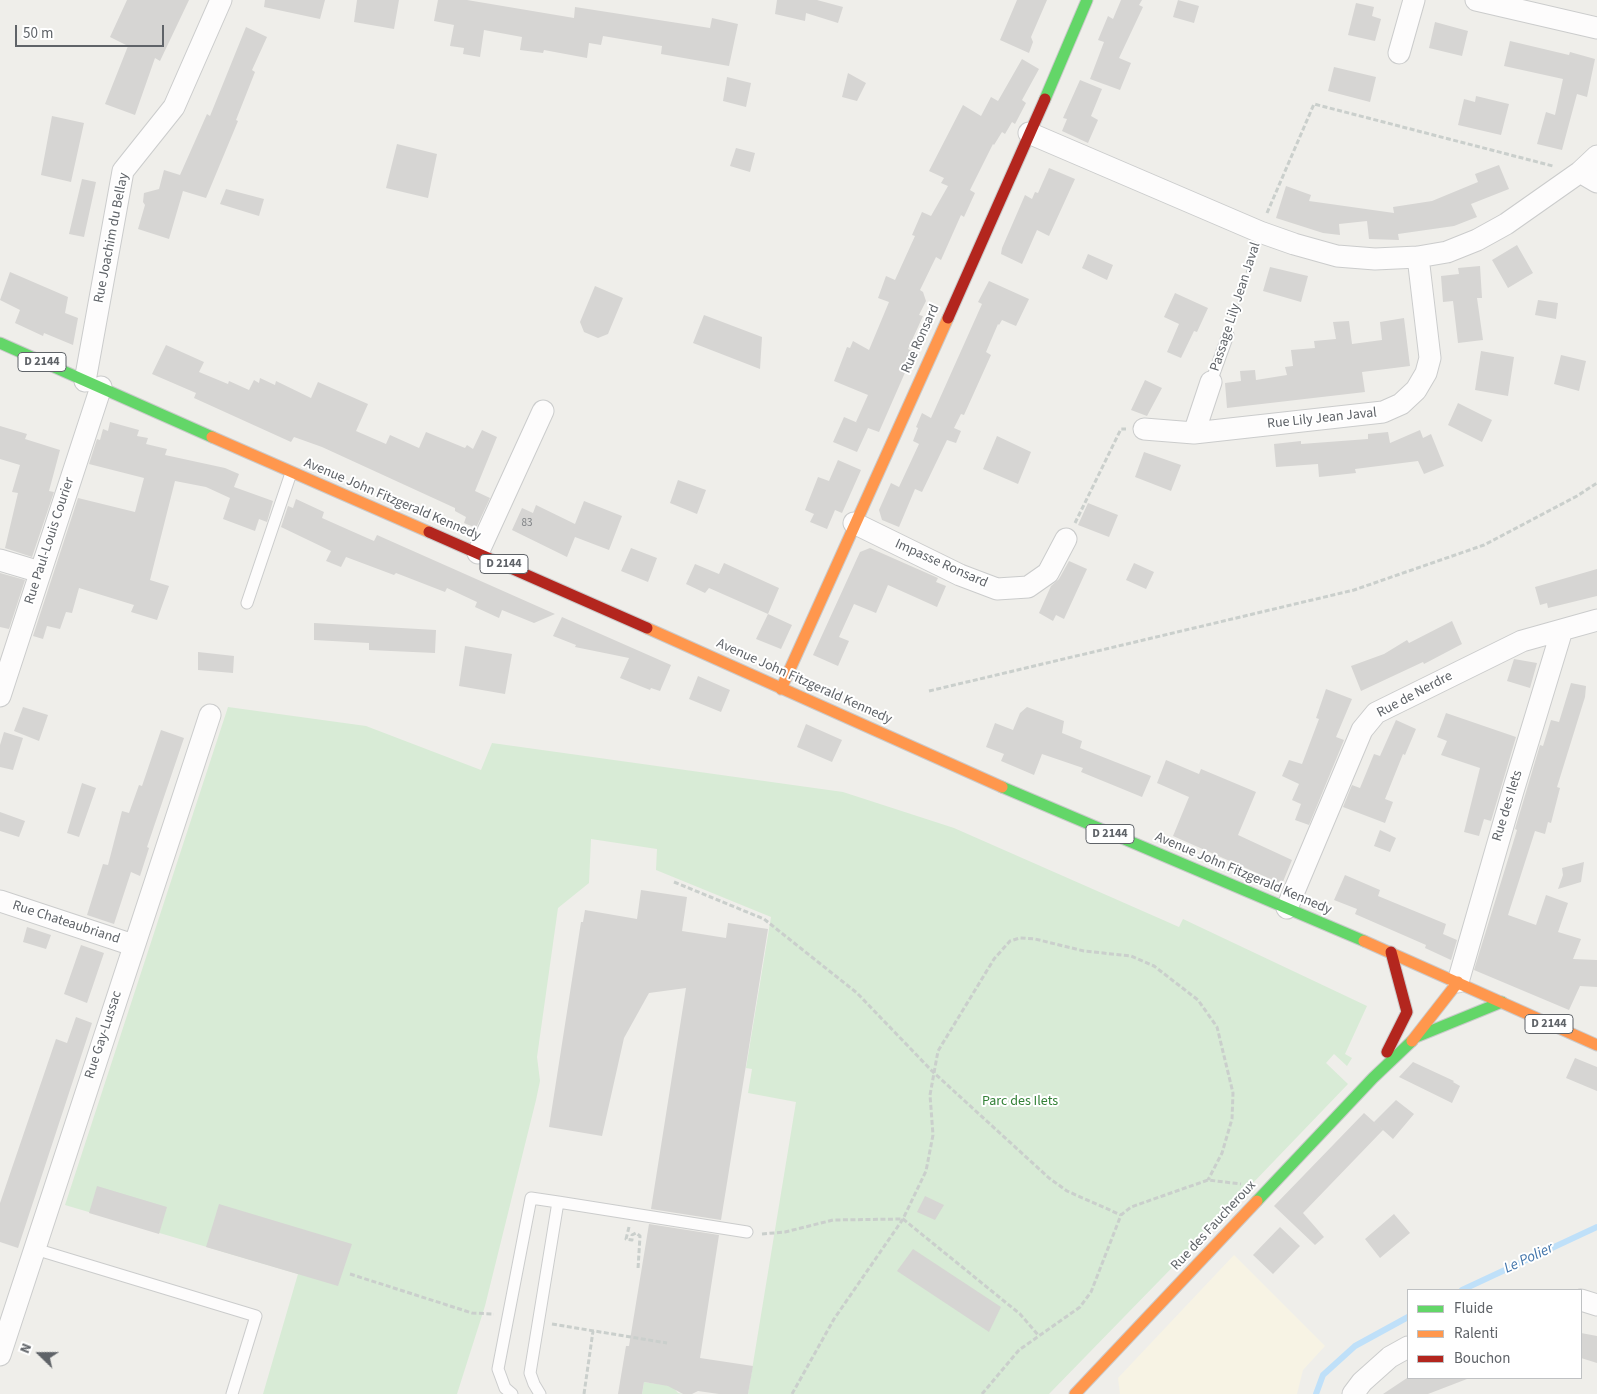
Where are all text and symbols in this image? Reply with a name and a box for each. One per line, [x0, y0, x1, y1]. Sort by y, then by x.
scale bar [18, 15, 166, 47]
text: 50 m [23, 23, 53, 44]
street label: Rue Joachim du Bellay [91, 171, 133, 305]
street label: Passage Lily Jean Javal [1207, 240, 1265, 374]
street label: Rue Ronsard [898, 302, 944, 376]
road number: D 2144 [18, 352, 66, 372]
street label: Rue Lily Jean Javal [1266, 405, 1378, 433]
street label: Avenue John Fitzgerald Kennedy [301, 455, 483, 545]
street label: Rue Paul-Louis Courier [22, 475, 78, 607]
house number: 83 [522, 517, 532, 531]
street label: Impasse Ronsard [892, 536, 990, 592]
road number: D 2144 [480, 554, 528, 574]
street label: Avenue John Fitzgerald Kennedy [714, 636, 894, 728]
street label: Rue de Nerdre [1374, 668, 1456, 722]
street label: Rue des Ilets [1489, 769, 1527, 843]
road number: D 2144 [1086, 824, 1134, 844]
street label: Avenue John Fitzgerald Kennedy [1152, 829, 1334, 919]
street label: Rue Chateaubriand [10, 898, 122, 948]
street label: Rue Gay-Lussac [82, 989, 126, 1081]
road number: D 2144 [1525, 1014, 1573, 1034]
park label: Parc des Ilets [982, 1094, 1058, 1110]
street label: Rue des Faucheroux [1168, 1178, 1260, 1274]
water label: Le Polier [1502, 1240, 1556, 1278]
legend [1407, 1289, 1582, 1379]
text: Fluide [1454, 1298, 1493, 1319]
text: Ralenti [1454, 1323, 1498, 1344]
north arrow [15, 1329, 65, 1379]
text: N [15, 1340, 37, 1356]
text: Bouchon [1454, 1348, 1510, 1369]

